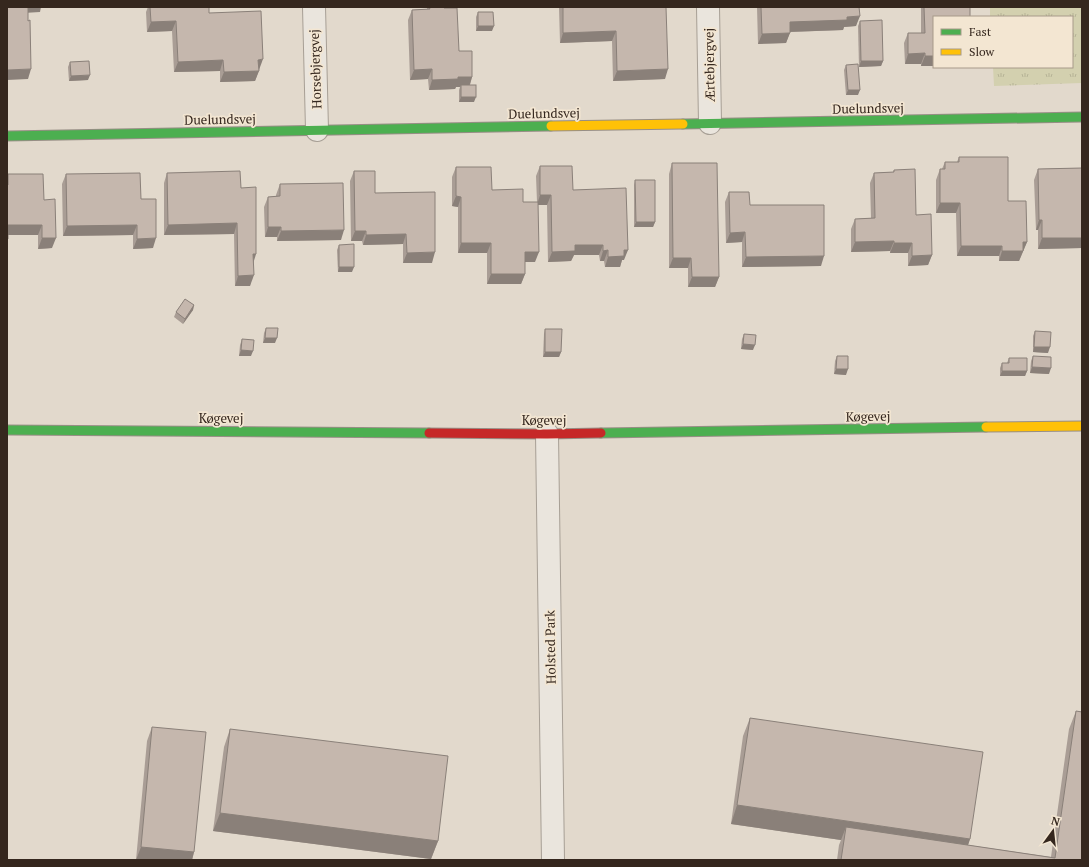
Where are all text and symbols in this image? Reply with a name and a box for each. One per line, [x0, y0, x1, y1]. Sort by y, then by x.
legend [933, 16, 1073, 68]
text: Fast [969, 24, 992, 39]
street label: Ærtebjergvej [699, 28, 719, 102]
street label: Horsebjergvej [305, 29, 325, 109]
text: Slow [969, 44, 995, 59]
street label: Duelundsvej [832, 98, 904, 118]
street label: Duelundsvej [508, 103, 580, 123]
street label: Duelundsvej [184, 109, 256, 129]
street label: Køgevej [845, 407, 891, 425]
street label: Køgevej [199, 409, 243, 427]
street label: Køgevej [522, 411, 566, 429]
street label: Holsted Park [540, 610, 560, 684]
north arrow [1033, 811, 1073, 851]
text: N [1050, 813, 1062, 829]

